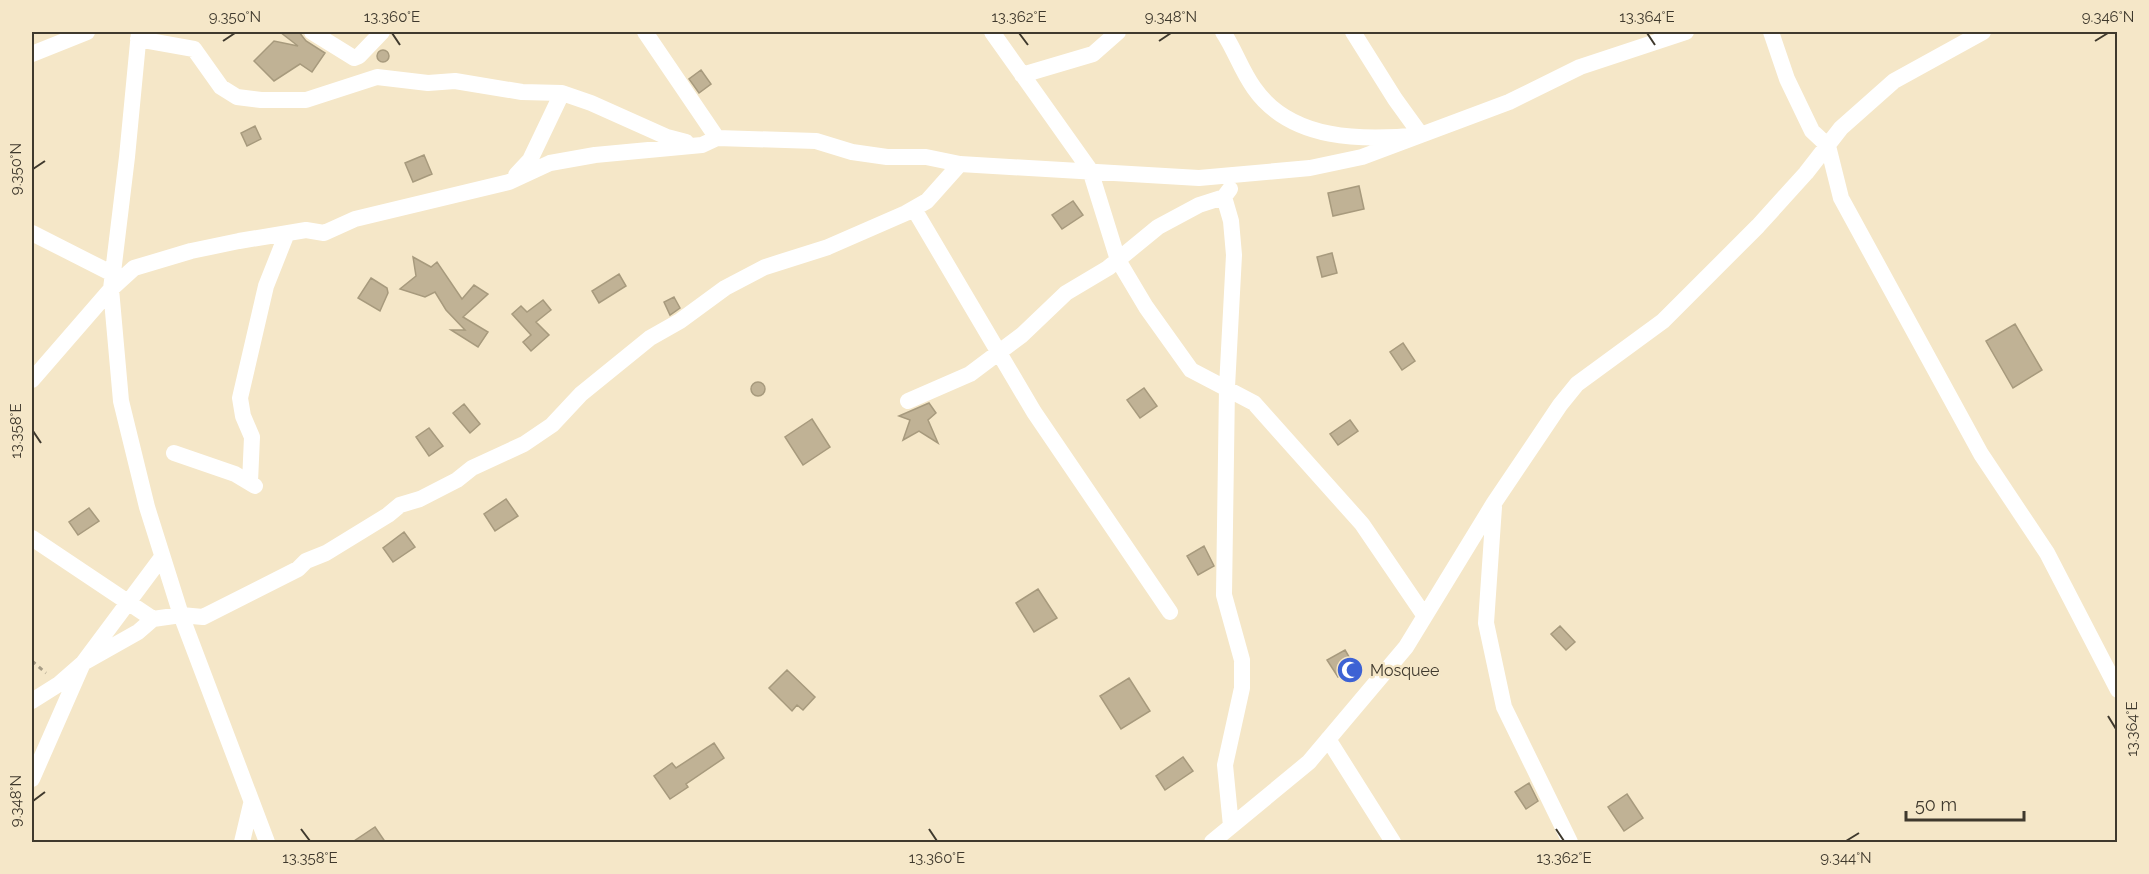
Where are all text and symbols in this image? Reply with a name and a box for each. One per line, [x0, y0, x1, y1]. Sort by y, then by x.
text: 9.350°N [209, 8, 261, 26]
text: 13.360°E [364, 8, 420, 26]
text: 13.362°E [991, 8, 1047, 26]
text: 9.348°N [1145, 8, 1197, 26]
text: 13.364°E [1619, 8, 1675, 26]
text: 9.346°N [2082, 8, 2134, 26]
text: 9.350°N [7, 143, 25, 195]
text: 13.358°E [7, 403, 25, 459]
mosque icon: Mosquee [1335, 655, 1365, 685]
place label: Mosquee [1370, 661, 1439, 680]
text: 13.364°E [2123, 701, 2141, 757]
text: 9.348°N [7, 775, 25, 827]
scale bar [1906, 784, 2024, 822]
text: 50 m [1915, 794, 1957, 815]
text: 13.358°E [282, 849, 338, 867]
text: 13.360°E [909, 849, 965, 867]
text: 13.362°E [1536, 849, 1592, 867]
text: 9.344°N [1820, 849, 1872, 867]

